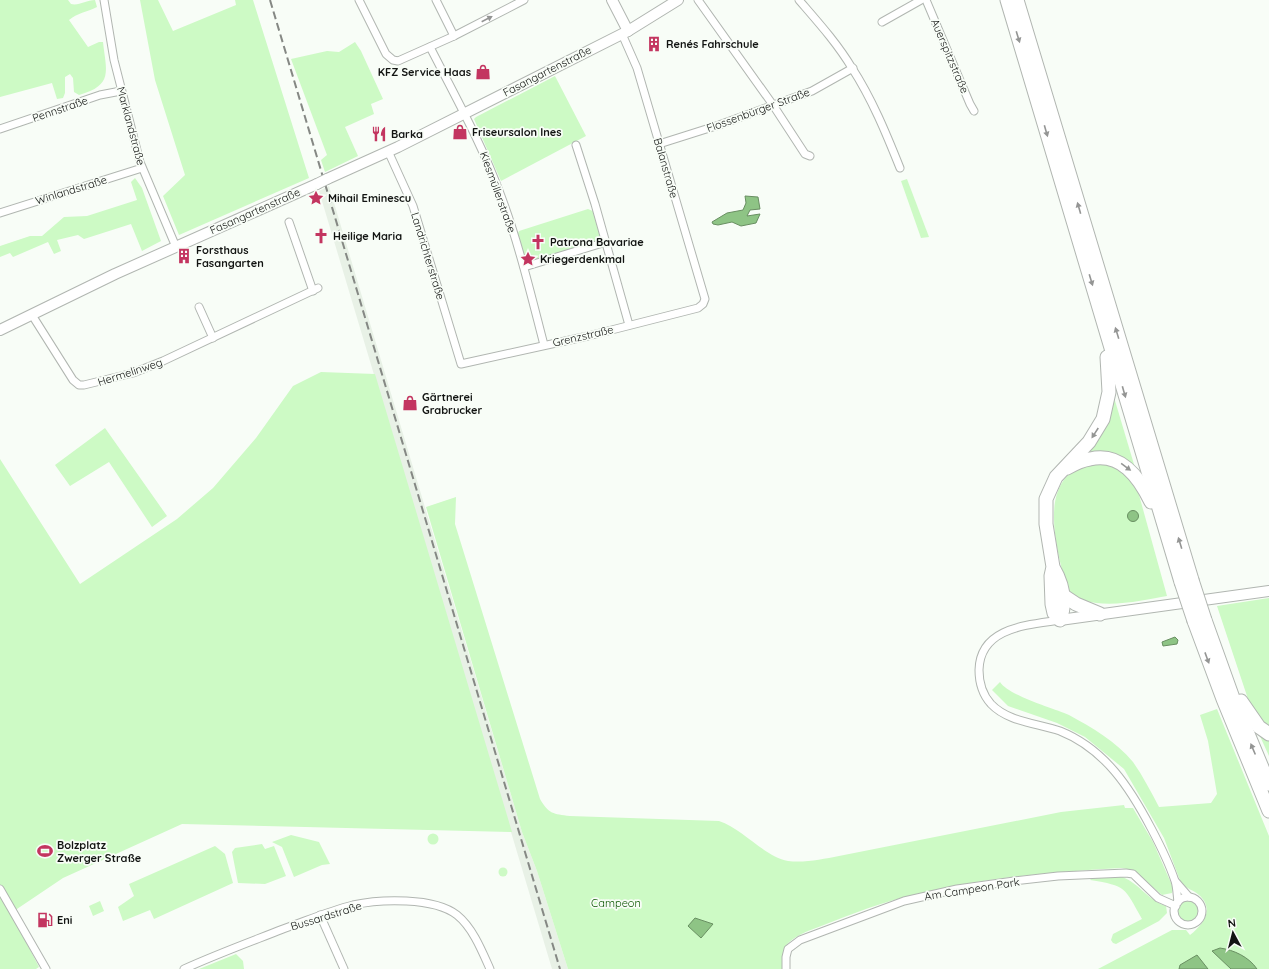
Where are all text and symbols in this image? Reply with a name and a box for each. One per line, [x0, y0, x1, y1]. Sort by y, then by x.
one-way arrow [482, 16, 493, 22]
street label: Auerspitzstraße [928, 17, 972, 95]
one-way arrow [1015, 32, 1021, 44]
building icon: Renés Fahrschule [645, 35, 663, 53]
place label: Renés Fahrschule [666, 37, 759, 51]
street label: Fasangartenstraße [500, 43, 594, 99]
shop icon: KFZ Service Haas [474, 63, 492, 81]
place label: KFZ Service Haas [378, 65, 471, 79]
street label: Marklandstraße [114, 85, 148, 167]
street label: Flossenbürger Straße [704, 85, 812, 135]
street label: Pennstraße [30, 93, 90, 125]
shop icon: Friseursalon Ines [451, 123, 469, 141]
restaurant icon: Barka [370, 125, 388, 143]
place label: Friseursalon Ines [472, 125, 562, 139]
one-way arrow [1043, 125, 1049, 137]
place label: Barka [391, 127, 423, 141]
street label: Balanstraße [651, 136, 681, 200]
street label: Kiesmüllerstraße [477, 149, 519, 235]
street label: Winlandstraße [34, 172, 108, 208]
street label: Fasangartenstraße [208, 185, 302, 237]
place icon: Mihail Eminescu [307, 189, 325, 207]
place label: Mihail Eminescu [328, 191, 411, 205]
one-way arrow [1076, 202, 1082, 214]
street label: Landrichterstraße [408, 211, 448, 301]
church icon: Heilige Maria [312, 227, 330, 245]
place label: Heilige Maria [333, 229, 402, 243]
church icon: Patrona Bavariae [529, 233, 547, 251]
place label: Patrona Bavariae [550, 235, 644, 249]
place label: Forsthaus Fasangarten [196, 243, 264, 270]
building icon: Forsthaus Fasangarten [175, 247, 193, 265]
place icon: Kriegerdenkmal [519, 250, 537, 268]
place label: Kriegerdenkmal [540, 252, 625, 266]
one-way arrow [1088, 274, 1094, 286]
street label: Grenzstraße [551, 322, 615, 350]
one-way arrow [1114, 326, 1120, 338]
street label: Hermelinweg [96, 355, 164, 389]
one-way arrow [1121, 386, 1127, 398]
place label: Gärtnerei Grabrucker [422, 390, 483, 417]
shop icon: Gärtnerei Grabrucker [401, 394, 419, 412]
one-way arrow [1091, 428, 1099, 438]
one-way arrow [1121, 463, 1131, 471]
one-way arrow [1177, 537, 1183, 549]
one-way arrow [1205, 652, 1211, 664]
one-way arrow [1250, 742, 1256, 754]
place label: Bolzplatz Zwerger Straße [57, 838, 142, 865]
sports icon: Bolzplatz Zwerger Straße [36, 842, 54, 860]
street label: Am Campeon Park [923, 875, 1021, 903]
park label: Campeon [591, 896, 641, 910]
street label: Bussardstraße [289, 899, 363, 933]
fuel station icon: Eni [36, 911, 54, 929]
place label: Eni [57, 913, 72, 927]
north arrow [1213, 913, 1253, 953]
text: N [1227, 916, 1237, 931]

